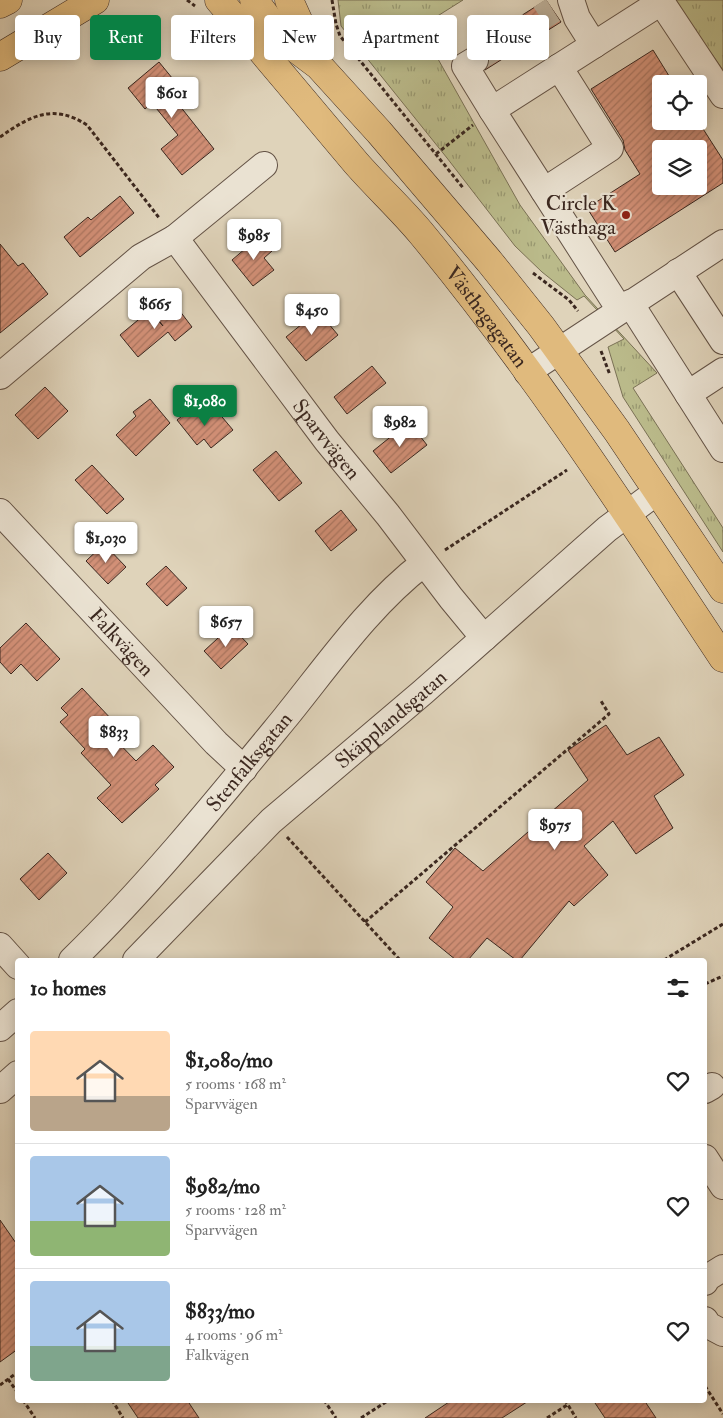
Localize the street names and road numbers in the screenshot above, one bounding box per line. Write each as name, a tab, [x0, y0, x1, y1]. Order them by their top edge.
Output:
street label: Västhagagatan	[439, 260, 534, 373]
street label: Sparvvägen	[287, 393, 367, 485]
street label: Falkvägen	[83, 602, 160, 682]
street label: Skäpplandsgatan	[329, 664, 453, 774]
street label: Stenfalksgatan	[200, 706, 298, 817]

